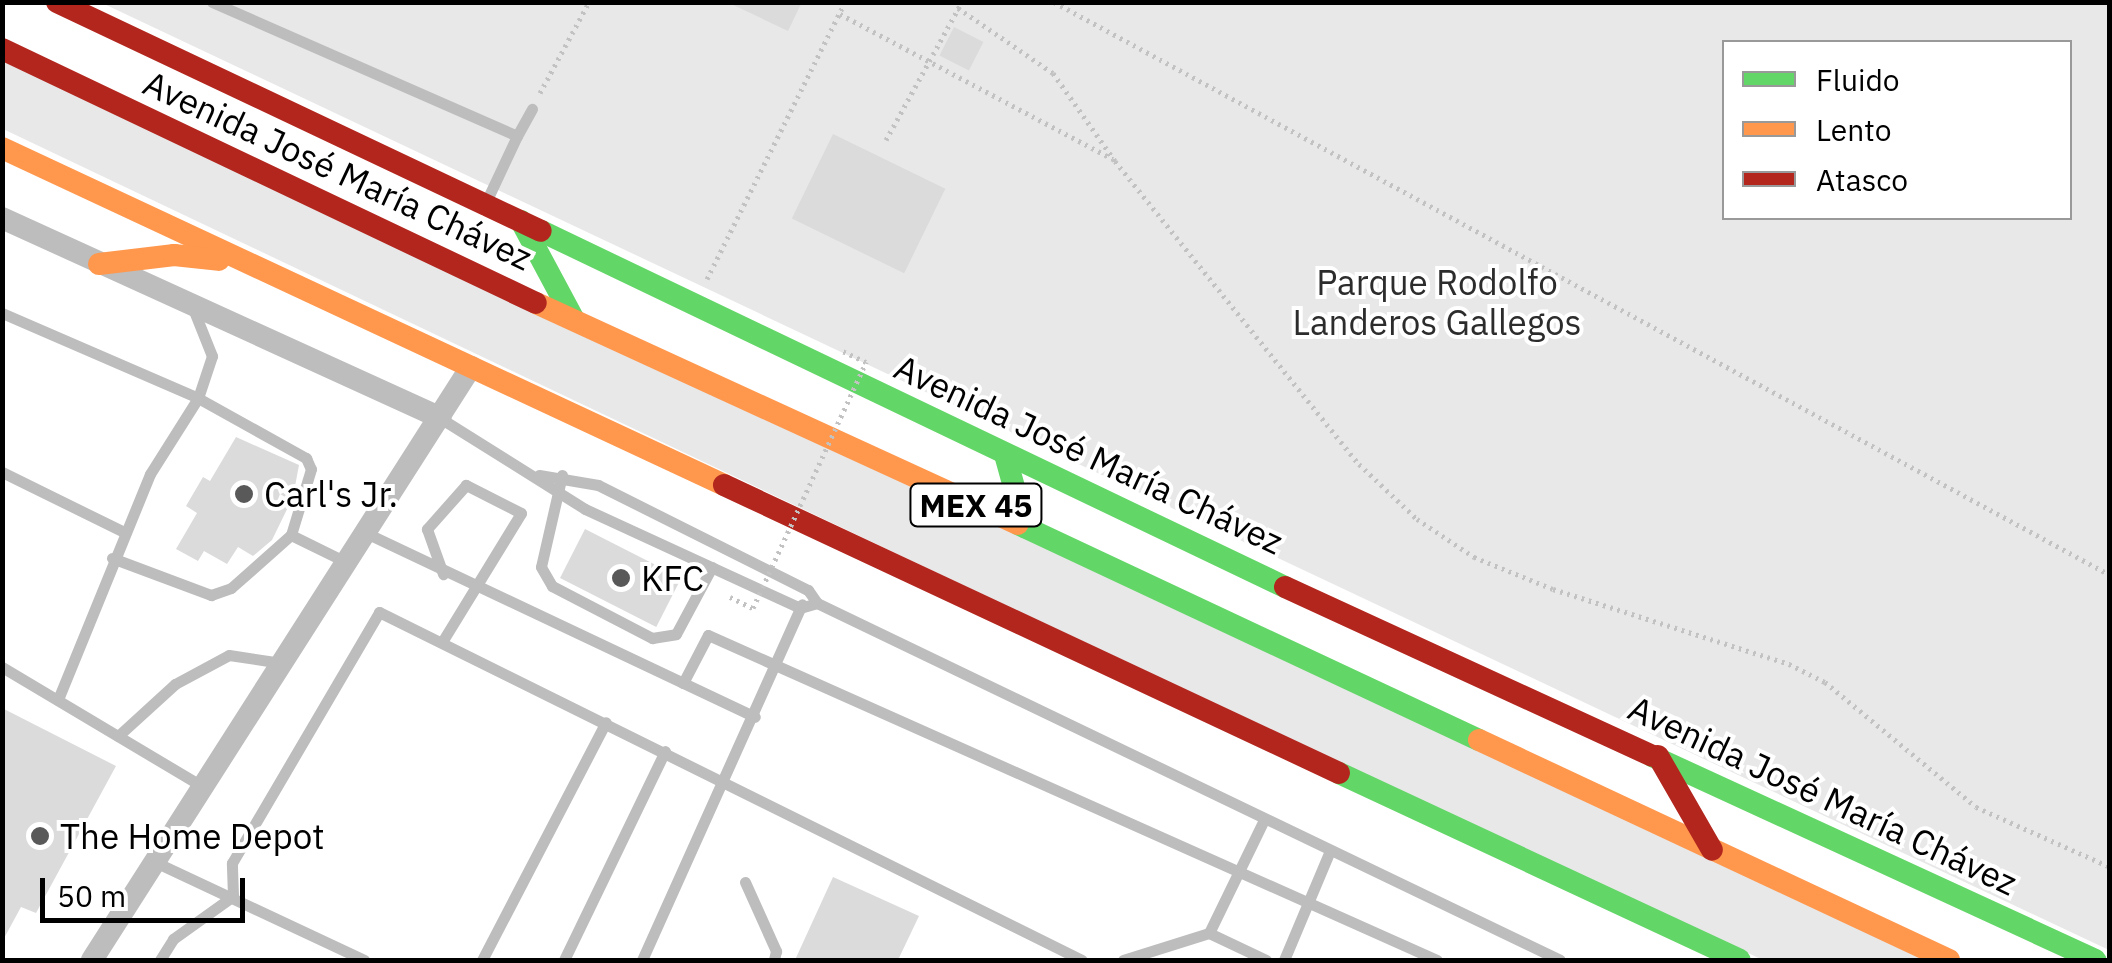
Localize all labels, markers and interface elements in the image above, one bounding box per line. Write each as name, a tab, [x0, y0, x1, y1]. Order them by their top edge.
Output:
legend	[1722, 40, 2072, 220]
text: Fluido	[1816, 60, 1900, 99]
street label: Avenida José María Chávez	[137, 61, 539, 279]
text: Lento	[1816, 110, 1891, 149]
text: Atasco	[1816, 160, 1908, 199]
park label: Parque Rodolfo Landeros Gallegos	[1292, 261, 1582, 343]
street label: Avenida José María Chávez	[888, 345, 1290, 563]
place label: Carl's Jr.	[264, 473, 398, 515]
road number: MEX 45	[908, 478, 1044, 532]
marker: Carl's Jr.	[233, 483, 255, 505]
place label: KFC	[641, 557, 704, 599]
marker: KFC	[610, 567, 632, 589]
street label: Avenida José María Chávez	[1622, 686, 2024, 904]
place label: The Home Depot	[60, 815, 325, 857]
marker: The Home Depot	[29, 825, 51, 847]
scale bar	[45, 858, 250, 920]
text: 50 m	[57, 876, 126, 915]

